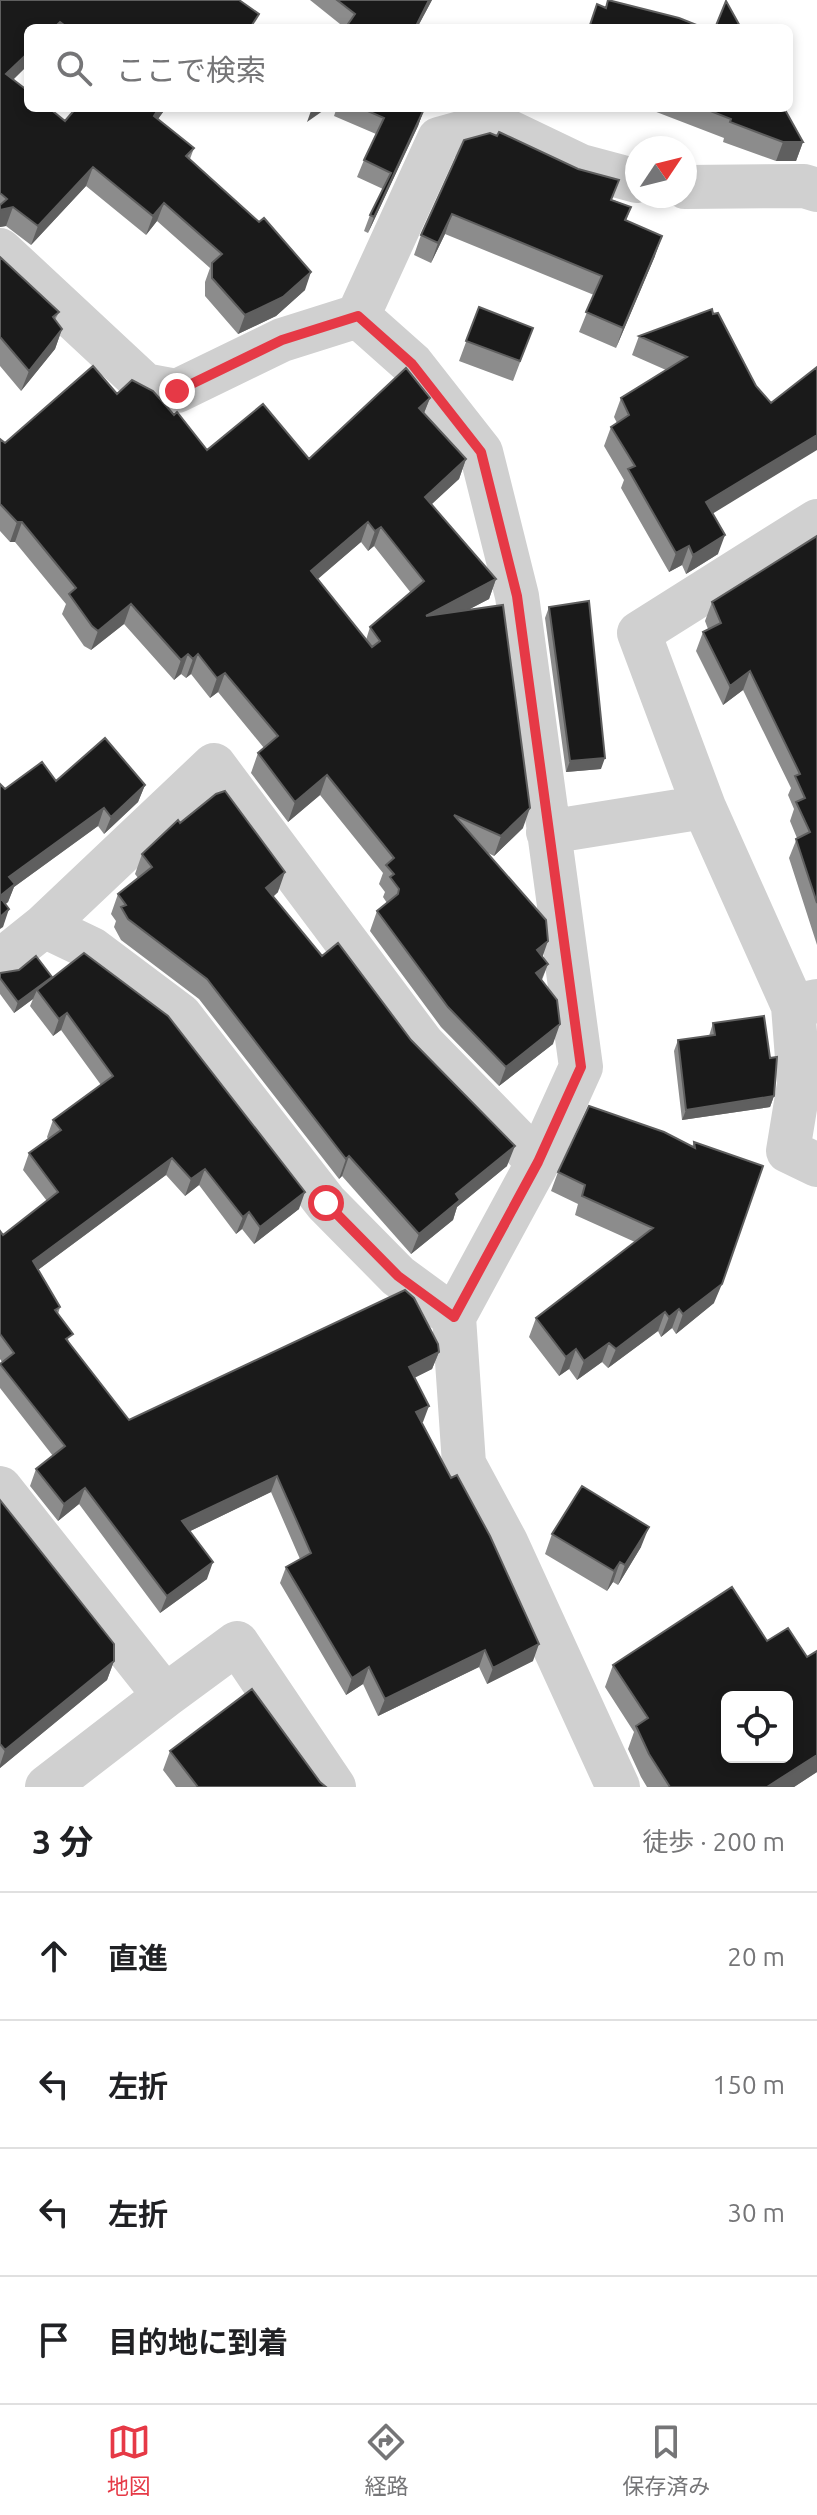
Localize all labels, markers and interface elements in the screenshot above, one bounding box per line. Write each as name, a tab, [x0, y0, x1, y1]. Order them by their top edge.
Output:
search box	[24, 24, 793, 112]
icon: search	[52, 46, 96, 90]
text: ここで検索	[116, 53, 266, 87]
north arrow	[625, 136, 697, 208]
route end	[159, 373, 195, 409]
route start	[308, 1185, 344, 1221]
map controls	[721, 1691, 793, 1763]
button: locate	[721, 1691, 793, 1763]
text: 3 分	[32, 1822, 93, 1860]
text: 徒歩 · 200 m	[642, 1827, 785, 1856]
icon: ahead	[32, 1934, 76, 1978]
text: 直進	[108, 1941, 168, 1975]
text: 20 m	[727, 1942, 785, 1971]
icon: left	[32, 2062, 76, 2106]
text: 左折	[108, 2069, 168, 2103]
text: 150 m	[713, 2070, 785, 2099]
icon: left	[32, 2190, 76, 2234]
text: 左折	[108, 2197, 168, 2231]
text: 30 m	[727, 2198, 785, 2227]
icon: arrive	[32, 2318, 76, 2362]
text: 目的地に到着	[108, 2325, 288, 2359]
tab: 地図	[107, 2420, 151, 2500]
tab: 経路	[364, 2420, 408, 2500]
tab: 保存済み	[622, 2420, 710, 2500]

